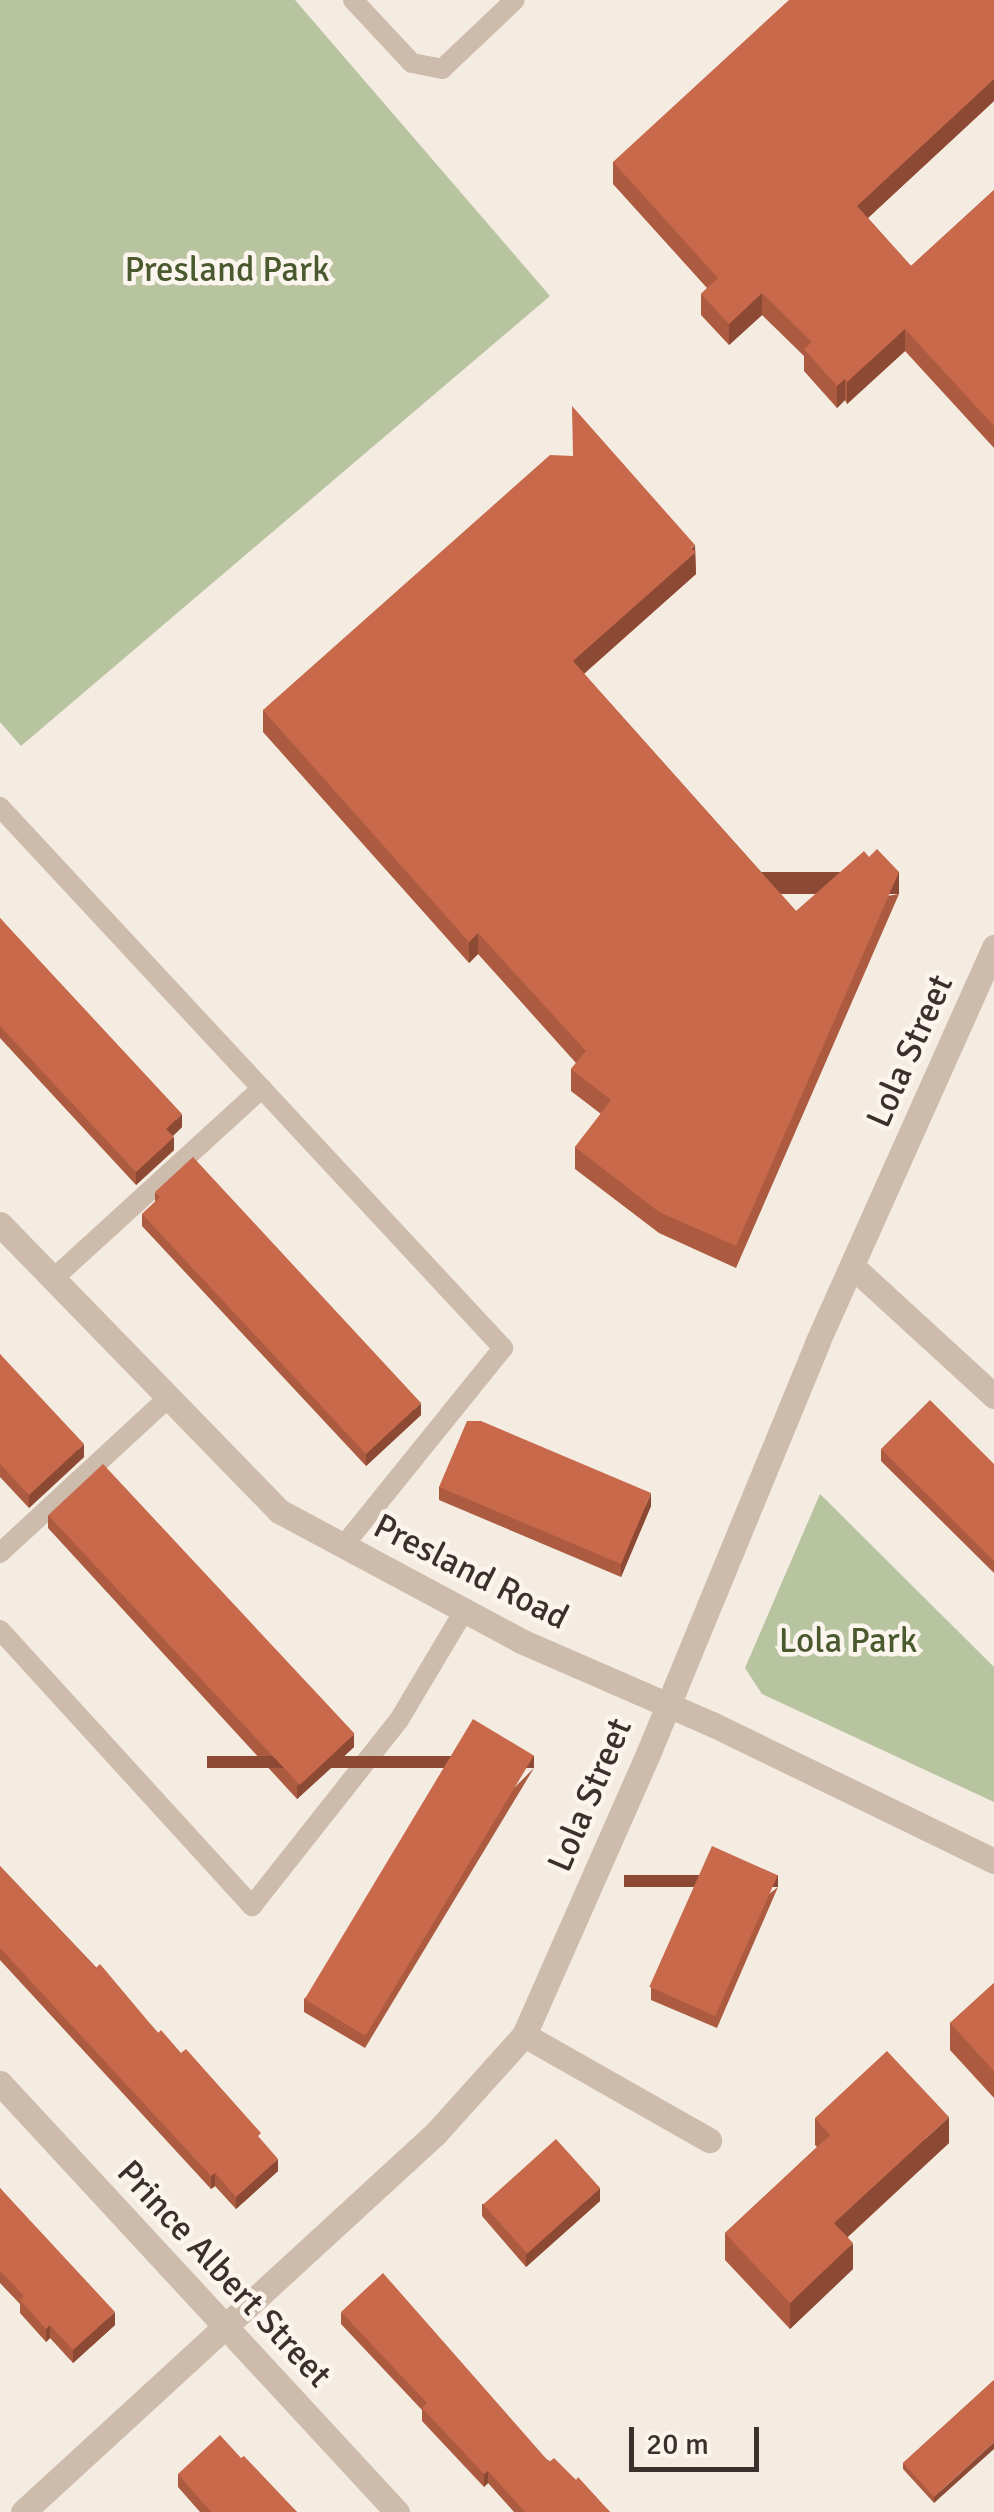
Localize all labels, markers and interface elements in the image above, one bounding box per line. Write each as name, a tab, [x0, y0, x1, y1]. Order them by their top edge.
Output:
park label: Presland Park	[124, 249, 330, 291]
street label: Lola Street	[858, 968, 962, 1134]
street label: Presland Road	[367, 1505, 575, 1639]
park label: Lola Park	[779, 1620, 917, 1662]
street label: Lola Street	[539, 1712, 641, 1878]
street label: Prince Albert Street	[108, 2152, 340, 2396]
scale bar	[634, 2407, 764, 2469]
text: 20 m	[646, 2426, 709, 2463]

